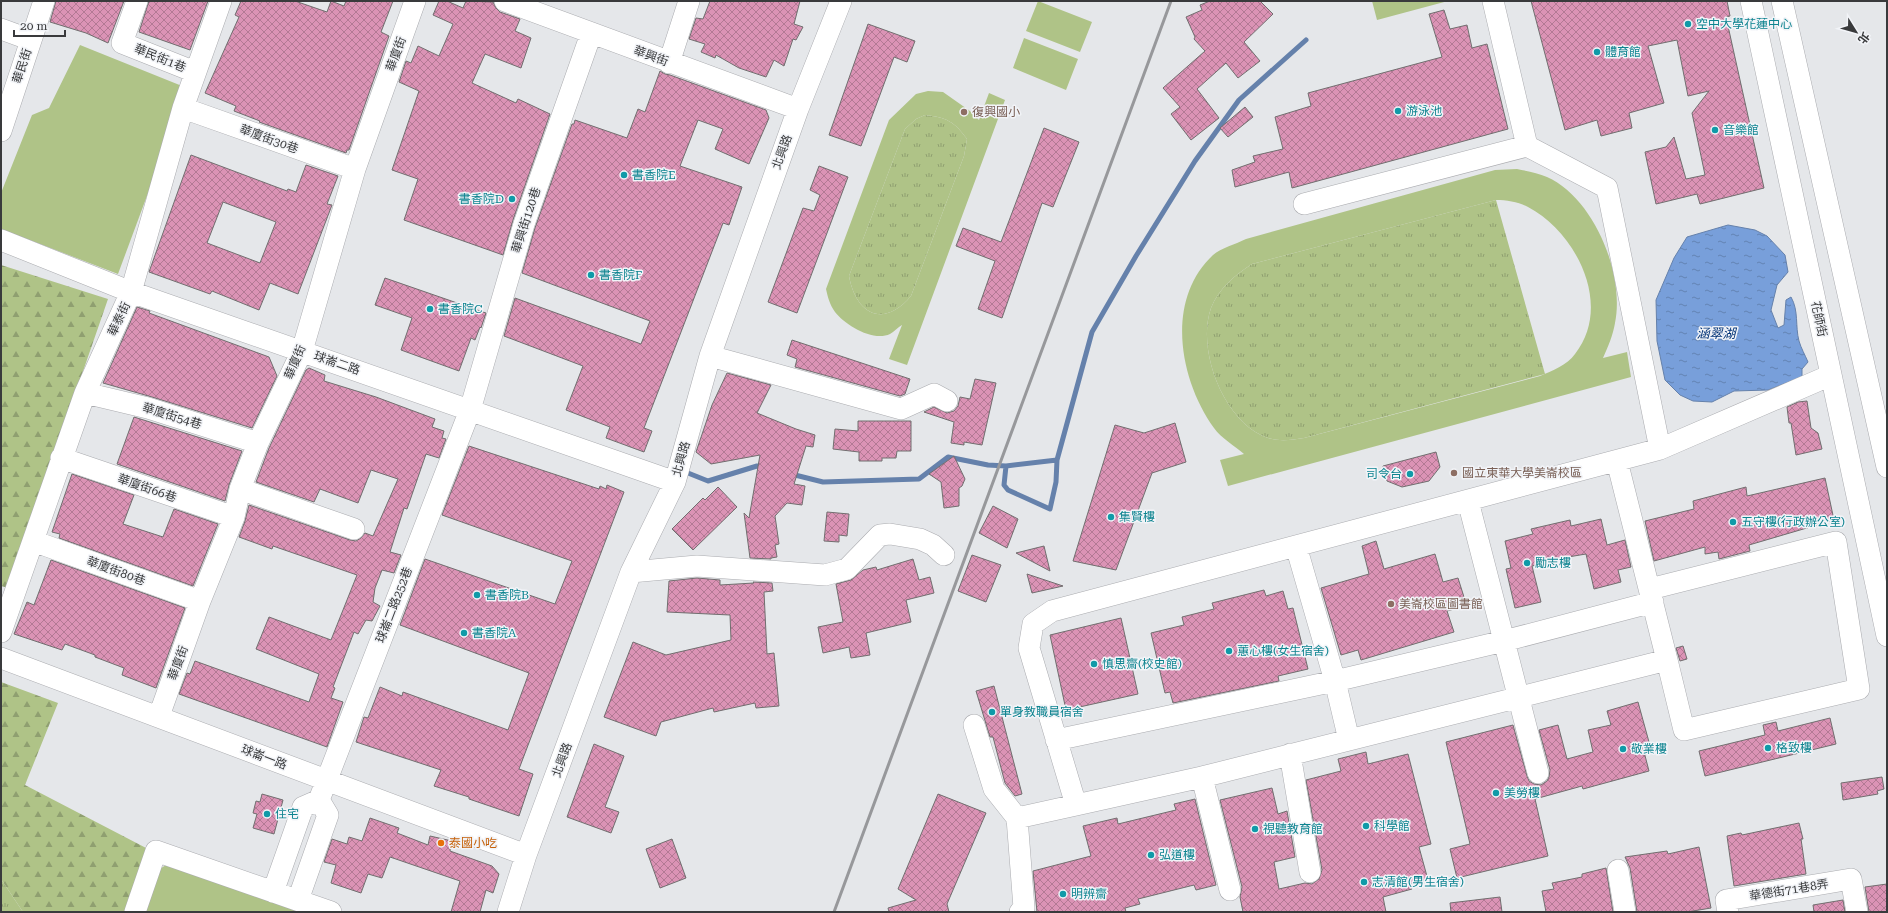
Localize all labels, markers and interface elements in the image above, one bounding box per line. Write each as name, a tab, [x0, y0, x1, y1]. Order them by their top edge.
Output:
scale bar	[14, 12, 65, 38]
north arrow	[1836, 12, 1876, 52]
place label: 空中大學花蓮中心	[1696, 17, 1792, 31]
text: 20 m	[20, 19, 47, 33]
marker: 空中大學花蓮中心	[1683, 19, 1693, 29]
text: 北	[1855, 29, 1872, 46]
street label: 華廈街	[383, 35, 409, 73]
street label: 華民街1巷	[132, 41, 188, 75]
street label: 華興街	[632, 43, 670, 69]
place label: 體育館	[1605, 45, 1641, 59]
street label: 華民街	[10, 47, 34, 85]
marker: 體育館	[1592, 47, 1602, 57]
place label: 游泳池	[1406, 104, 1442, 118]
place label: 復興國小	[972, 105, 1020, 119]
marker: 游泳池	[1393, 106, 1403, 116]
marker: 復興國小	[959, 107, 969, 117]
street label: 華廈街30巷	[238, 122, 300, 156]
place label: 音樂館	[1723, 123, 1759, 137]
marker: 音樂館	[1710, 125, 1720, 135]
street label: 北興路	[769, 133, 795, 171]
place label: 書香院E	[632, 168, 676, 182]
marker: 書香院E	[619, 170, 629, 180]
street label: 華興街120巷	[509, 185, 543, 255]
place label: 書香院D	[459, 192, 504, 206]
marker: 書香院D	[507, 194, 517, 204]
place label: 書香院F	[599, 268, 642, 282]
marker: 書香院F	[586, 270, 596, 280]
street label: 華泰街	[105, 300, 133, 338]
street label: 花師街	[1808, 300, 1830, 338]
place label: 書香院C	[438, 302, 483, 316]
marker: 書香院C	[425, 304, 435, 314]
water label: 涵翠湖	[1696, 326, 1737, 341]
street label: 華廈街	[282, 343, 308, 381]
street label: 球崙二路	[312, 349, 362, 377]
street label: 華廈街54巷	[141, 400, 203, 432]
street label: 北興路	[669, 440, 693, 478]
place label: 國立東華大學美崙校區	[1462, 466, 1582, 480]
place label: 司令台	[1366, 467, 1402, 481]
marker: 國立東華大學美崙校區	[1449, 468, 1459, 478]
marker: 司令台	[1405, 469, 1415, 479]
street label: 華廈街66巷	[116, 471, 178, 505]
place label: 集賢樓	[1119, 510, 1155, 524]
marker: 集賢樓	[1106, 512, 1116, 522]
place label: 五守樓(行政辦公室)	[1741, 515, 1845, 529]
marker: 五守樓(行政辦公室)	[1728, 517, 1738, 527]
street label: 華廈街80巷	[85, 554, 147, 588]
place label: 勵志樓	[1535, 556, 1571, 570]
marker: 勵志樓	[1522, 558, 1532, 568]
street label: 球崙二路252巷	[373, 565, 415, 645]
place label: 書香院B	[485, 588, 529, 602]
marker: 書香院B	[472, 590, 482, 600]
place label: 美崙校區圖書館	[1399, 597, 1483, 611]
marker: 美崙校區圖書館	[1386, 599, 1396, 609]
place label: 書香院A	[472, 626, 517, 640]
marker: 書香院A	[459, 628, 469, 638]
street label: 華廈街	[165, 644, 191, 682]
place label: 蕙心樓(女生宿舍)	[1237, 644, 1329, 658]
marker: 蕙心樓(女生宿舍)	[1224, 646, 1234, 656]
place label: 慎思齋(校史館)	[1102, 657, 1182, 671]
marker: 慎思齋(校史館)	[1089, 659, 1099, 669]
place label: 單身教職員宿舍	[1000, 705, 1084, 719]
marker: 單身教職員宿舍	[987, 707, 997, 717]
street label: 北興路	[549, 741, 575, 779]
place label: 格致樓	[1776, 741, 1812, 755]
street label: 球崙一路	[239, 742, 289, 772]
place label: 敬業樓	[1631, 742, 1667, 756]
marker: 格致樓	[1763, 743, 1773, 753]
marker: 敬業樓	[1618, 744, 1628, 754]
place label: 美勞樓	[1504, 786, 1540, 800]
marker: 美勞樓	[1491, 788, 1501, 798]
place label: 住宅	[275, 807, 299, 821]
marker: 住宅	[262, 809, 272, 819]
place label: 科學館	[1374, 819, 1410, 833]
marker: 科學館	[1361, 821, 1371, 831]
place label: 視聽教育館	[1263, 822, 1323, 836]
marker: 視聽教育館	[1250, 824, 1260, 834]
place label: 泰國小吃	[449, 836, 497, 850]
marker: 泰國小吃	[436, 838, 446, 848]
place label: 弘道樓	[1159, 848, 1195, 862]
marker: 弘道樓	[1146, 850, 1156, 860]
place label: 志清館(男生宿舍)	[1372, 875, 1464, 889]
marker: 志清館(男生宿舍)	[1359, 877, 1369, 887]
street label: 華德街71巷8弄	[1748, 877, 1830, 903]
place label: 明辨齋	[1071, 887, 1107, 901]
marker: 明辨齋	[1058, 889, 1068, 899]

